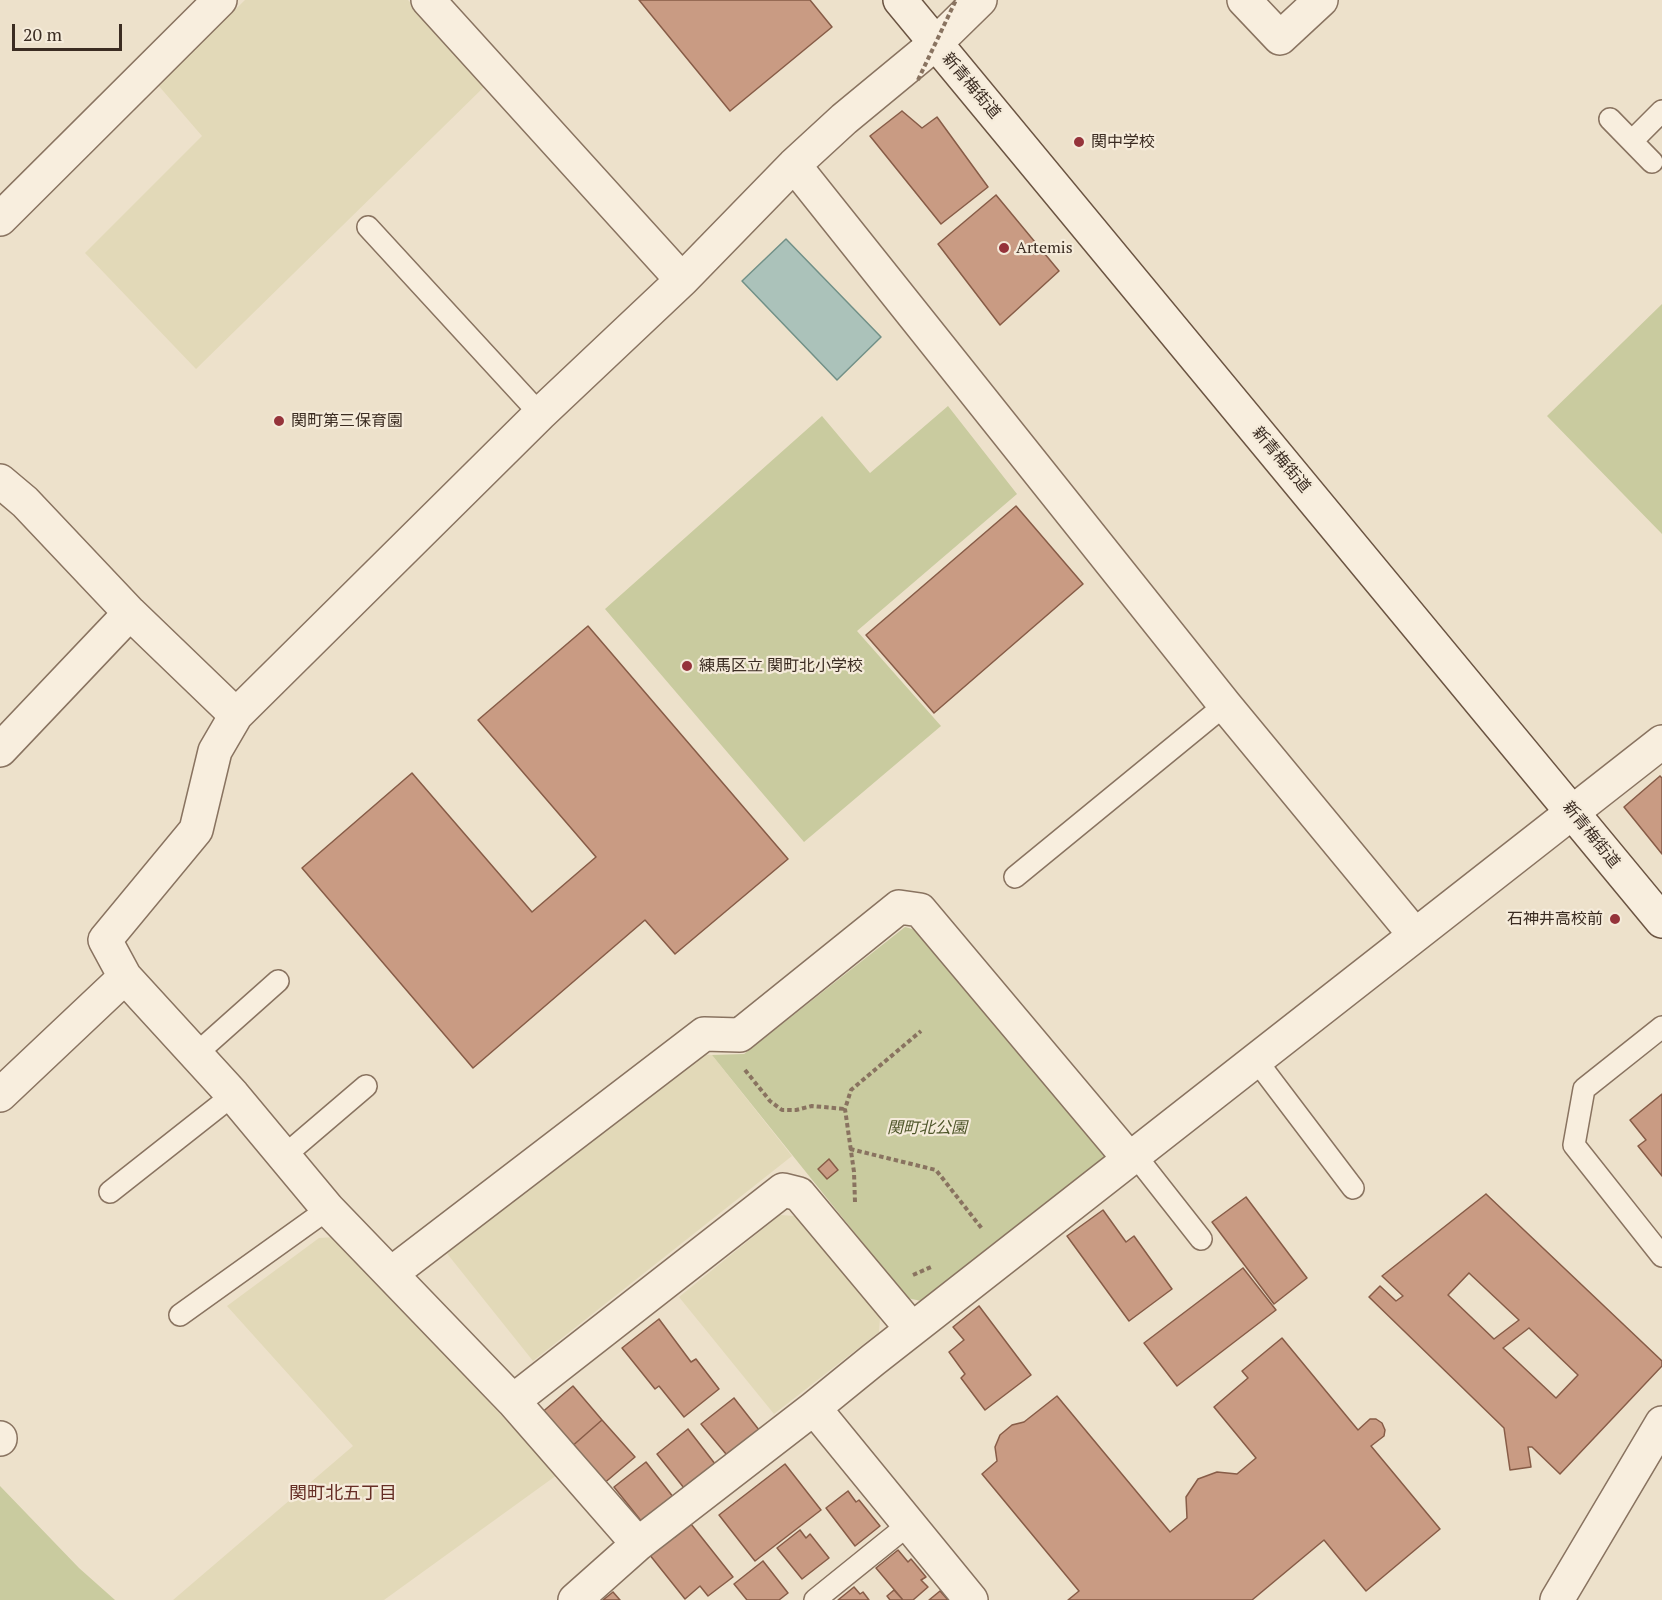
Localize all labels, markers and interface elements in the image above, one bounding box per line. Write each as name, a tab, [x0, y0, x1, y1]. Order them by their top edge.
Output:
scale bar	[15, 12, 124, 50]
text: 20 m	[23, 22, 62, 46]
street label: 新青梅街道	[938, 49, 1004, 123]
place label: 関中学校	[1091, 132, 1155, 152]
marker: 関中学校	[1072, 135, 1086, 149]
place label: Artemis	[1016, 238, 1073, 258]
marker: Artemis	[997, 241, 1011, 255]
place label: 関町第三保育園	[291, 411, 403, 431]
marker: 関町第三保育園	[272, 414, 286, 428]
street label: 新青梅街道	[1248, 423, 1314, 497]
place label: 練馬区立 関町北小学校	[699, 656, 863, 676]
marker: 練馬区立 関町北小学校	[680, 659, 694, 673]
street label: 新青梅街道	[1558, 798, 1624, 872]
place label: 石神井高校前	[1507, 909, 1603, 929]
marker: 石神井高校前	[1608, 912, 1622, 926]
park label: 関町北公園	[887, 1118, 967, 1138]
district label: 関町北五丁目	[289, 1483, 397, 1505]

